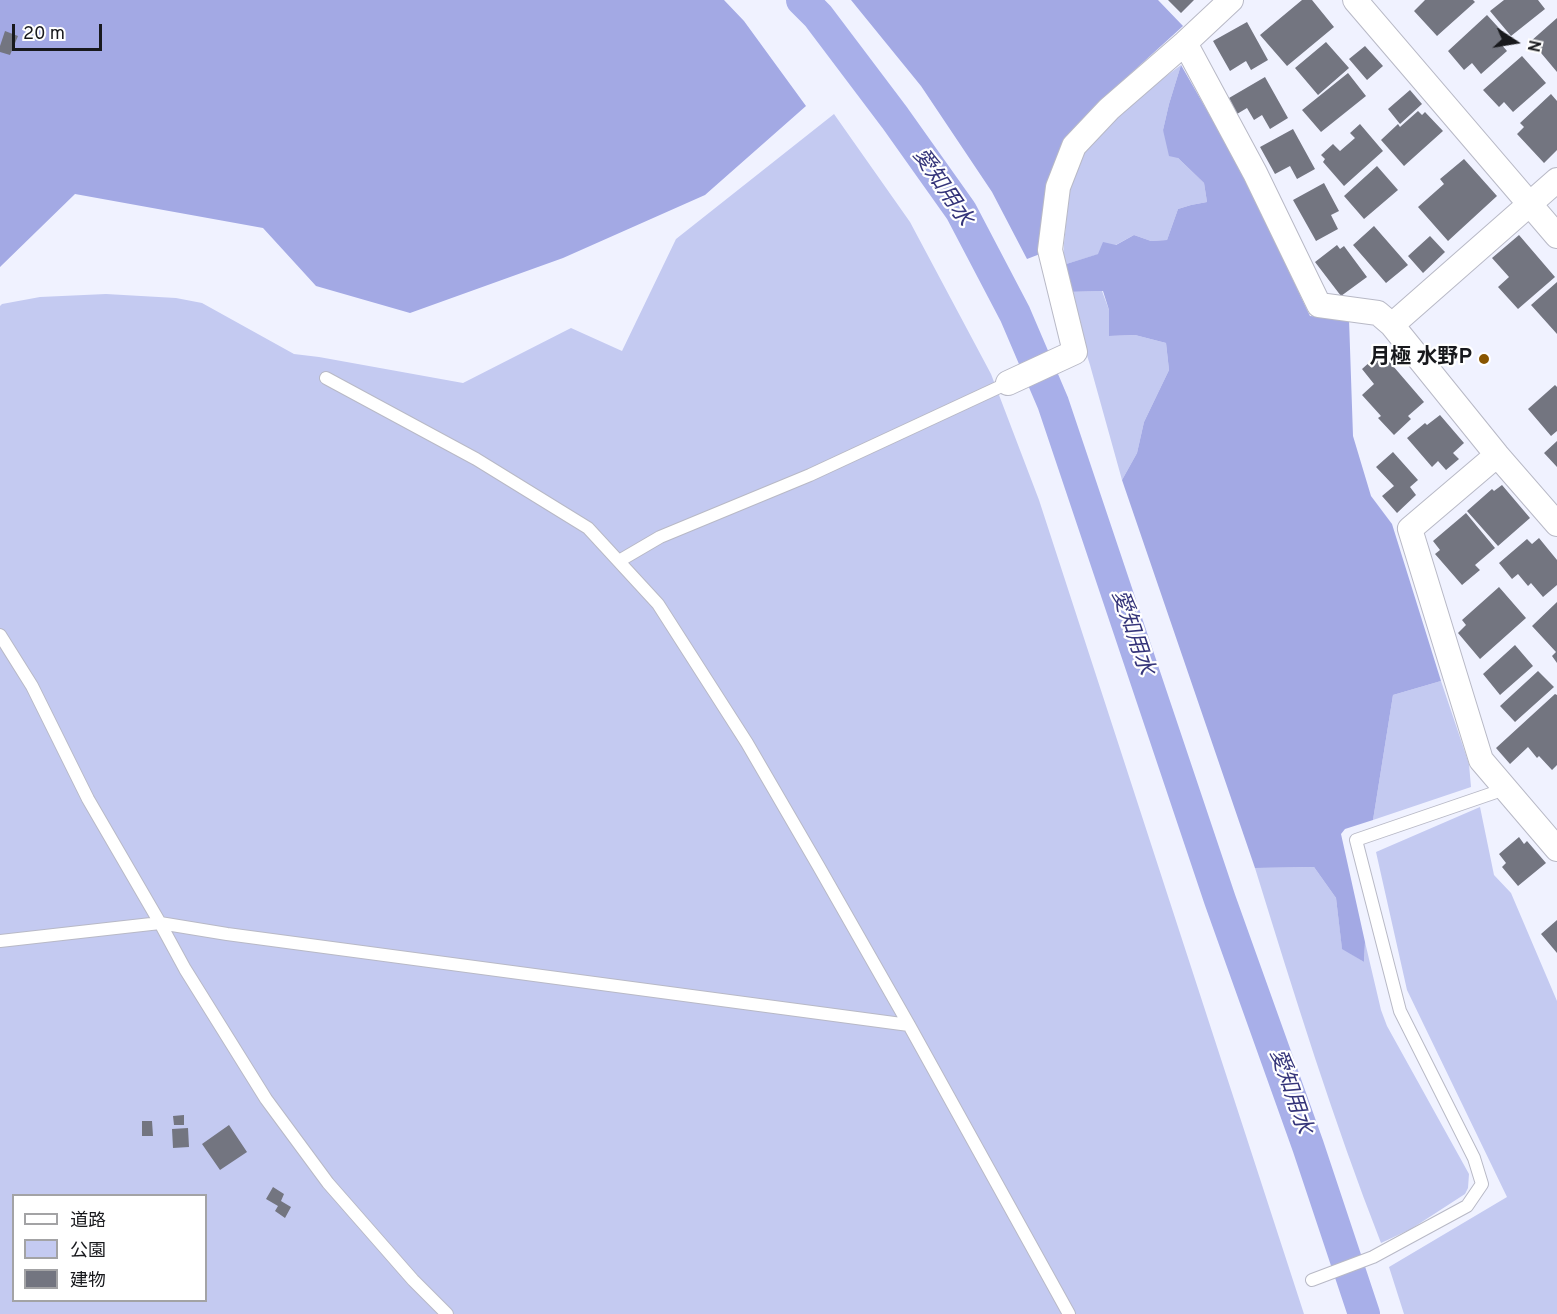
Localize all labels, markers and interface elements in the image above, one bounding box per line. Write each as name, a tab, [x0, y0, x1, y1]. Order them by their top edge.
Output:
scale bar	[15, 12, 105, 50]
north arrow	[1485, 12, 1545, 72]
text: 20 m	[23, 23, 65, 46]
text: N	[1522, 38, 1544, 53]
water label: 愛知用水	[905, 144, 977, 232]
place label: 月極 水野P	[1369, 346, 1472, 372]
marker: 月極 水野P	[1477, 352, 1491, 366]
water label: 愛知用水	[1104, 587, 1158, 679]
water label: 愛知用水	[1262, 1046, 1316, 1138]
legend	[12, 1194, 207, 1302]
text: 道路	[70, 1210, 106, 1233]
text: 公園	[70, 1240, 106, 1263]
text: 建物	[70, 1270, 106, 1293]

